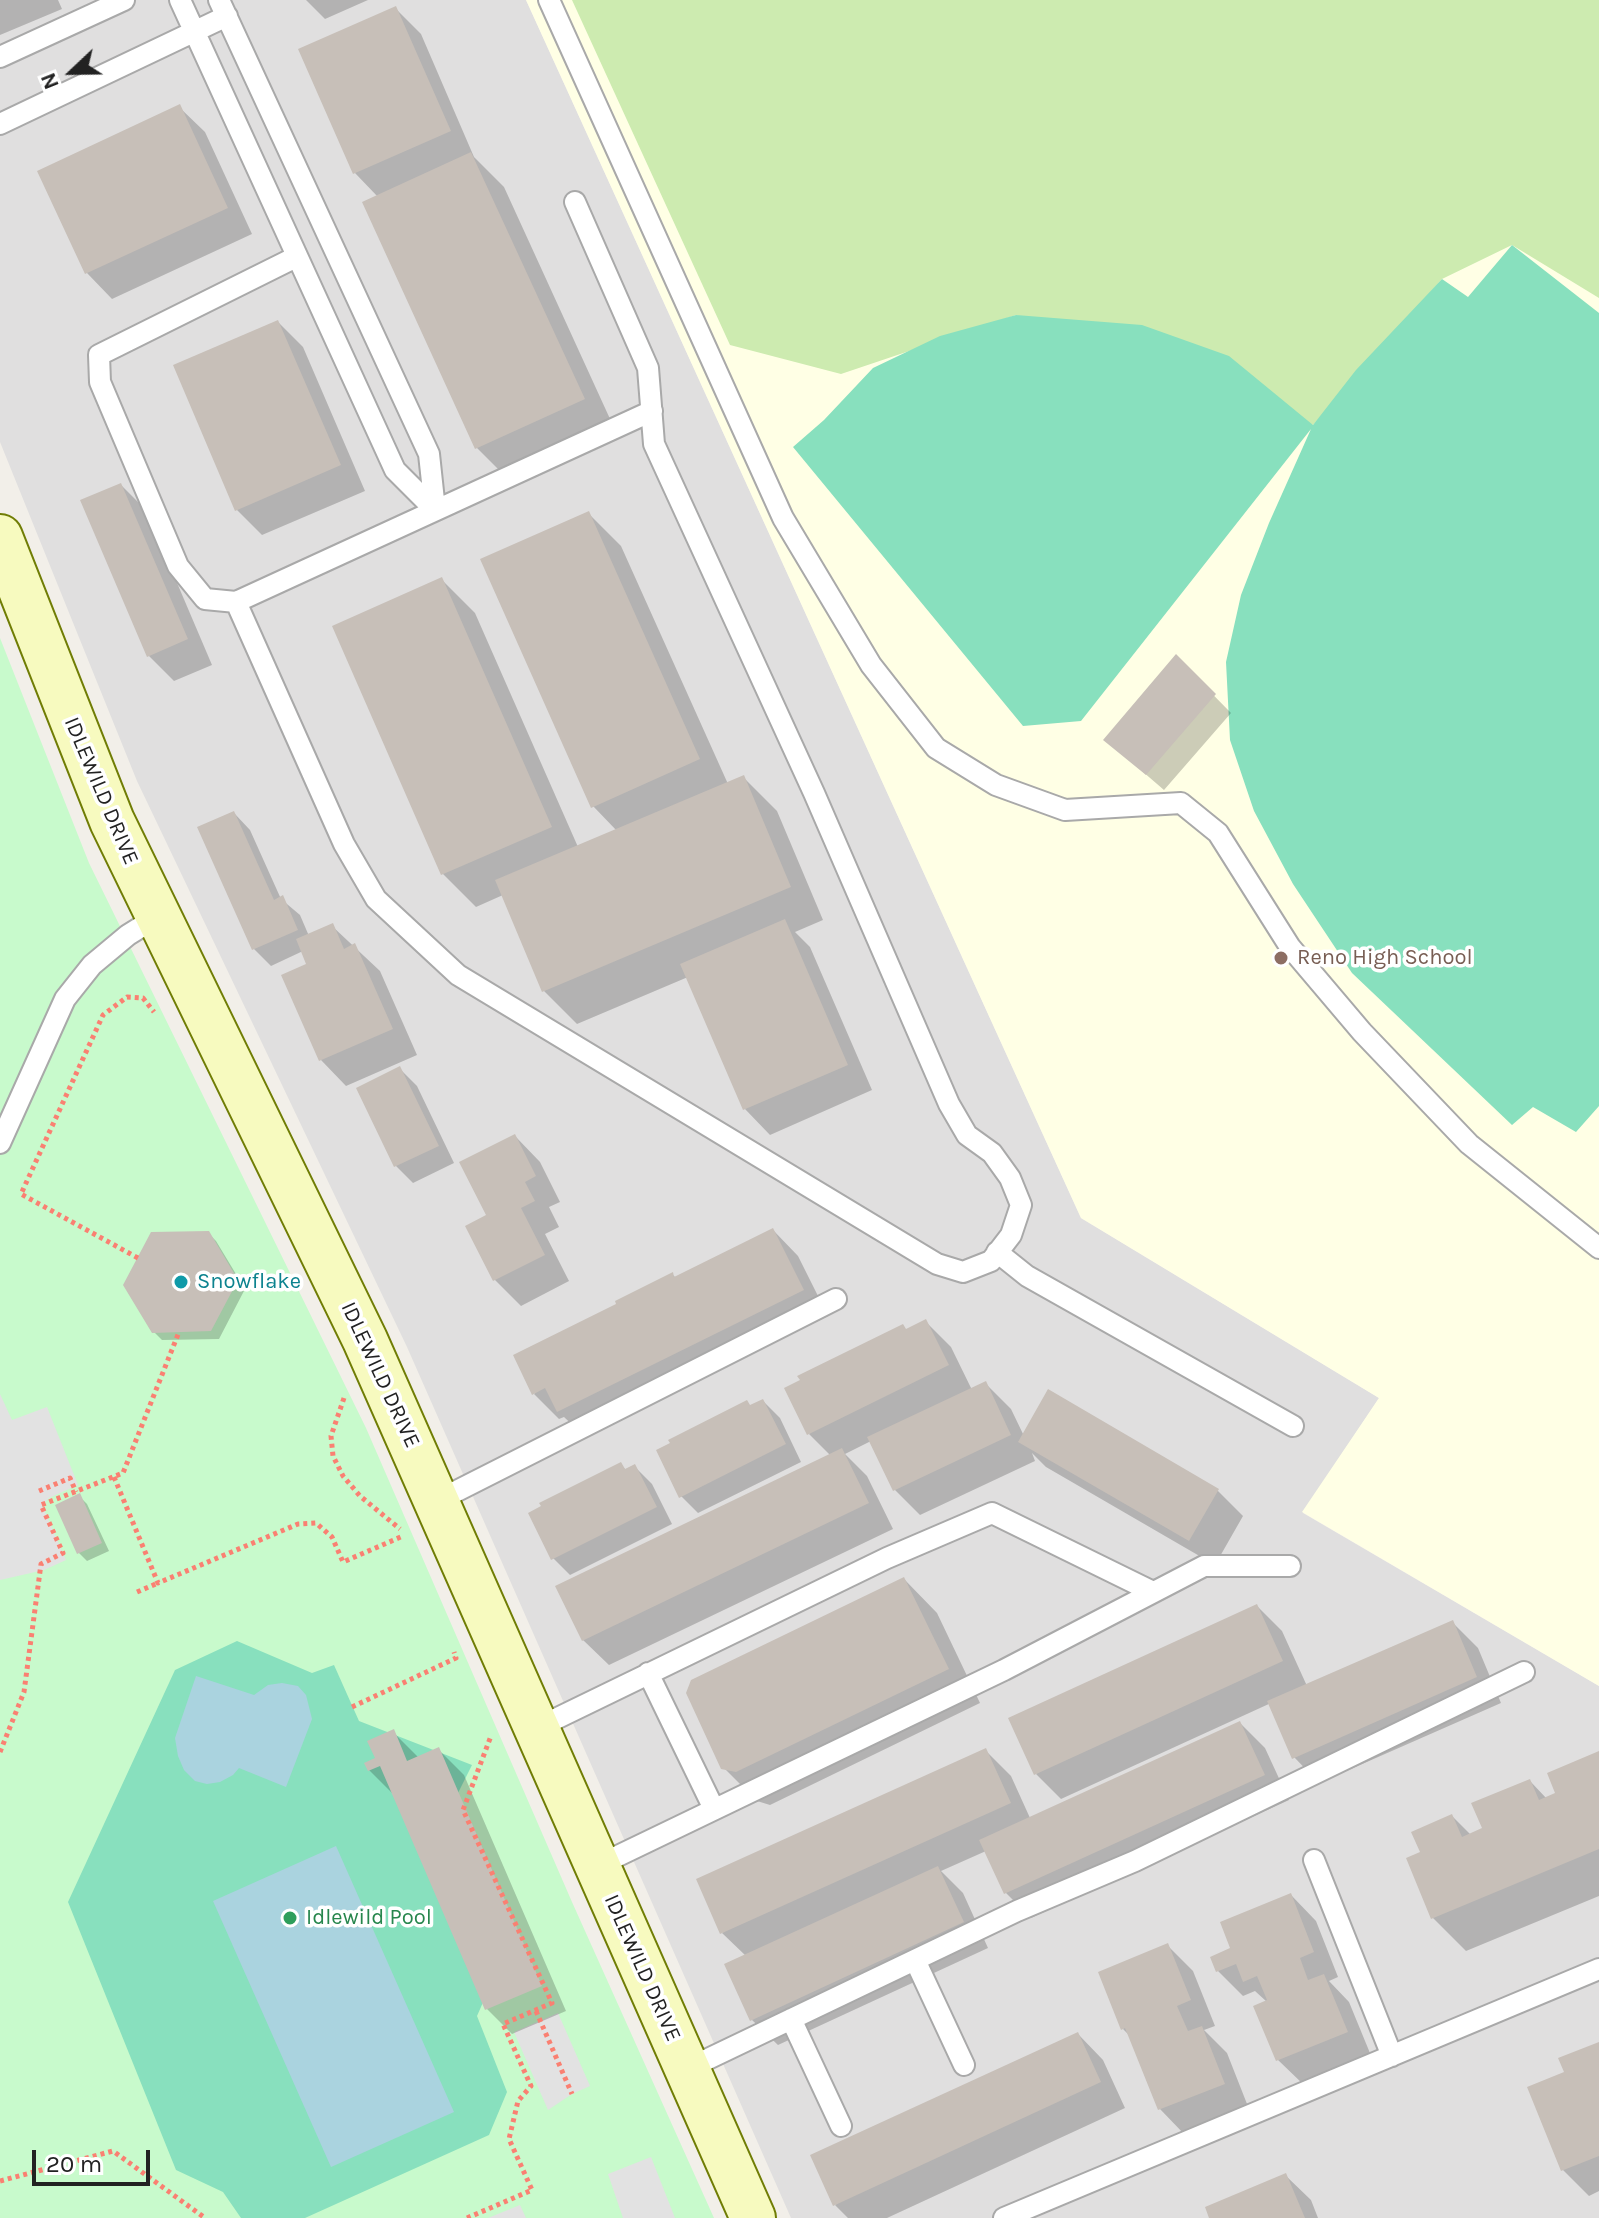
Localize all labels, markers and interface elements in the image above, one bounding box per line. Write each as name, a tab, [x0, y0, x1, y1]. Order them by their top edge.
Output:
north arrow	[32, 32, 112, 112]
text: N	[35, 69, 65, 93]
street label: IDLEWILD DRIVE	[58, 713, 144, 869]
place label: Reno High School	[1297, 945, 1473, 971]
marker: Reno High School	[1272, 949, 1290, 967]
place label: Snowflake	[197, 1269, 301, 1295]
marker: Snowflake	[172, 1273, 190, 1291]
street label: IDLEWILD DRIVE	[335, 1298, 425, 1452]
street label: IDLEWILD DRIVE	[598, 1890, 686, 2046]
place label: Idlewild Pool	[306, 1905, 432, 1931]
marker: Idlewild Pool	[281, 1909, 299, 1927]
scale bar	[36, 2134, 154, 2184]
text: 20 m	[46, 2150, 102, 2178]

